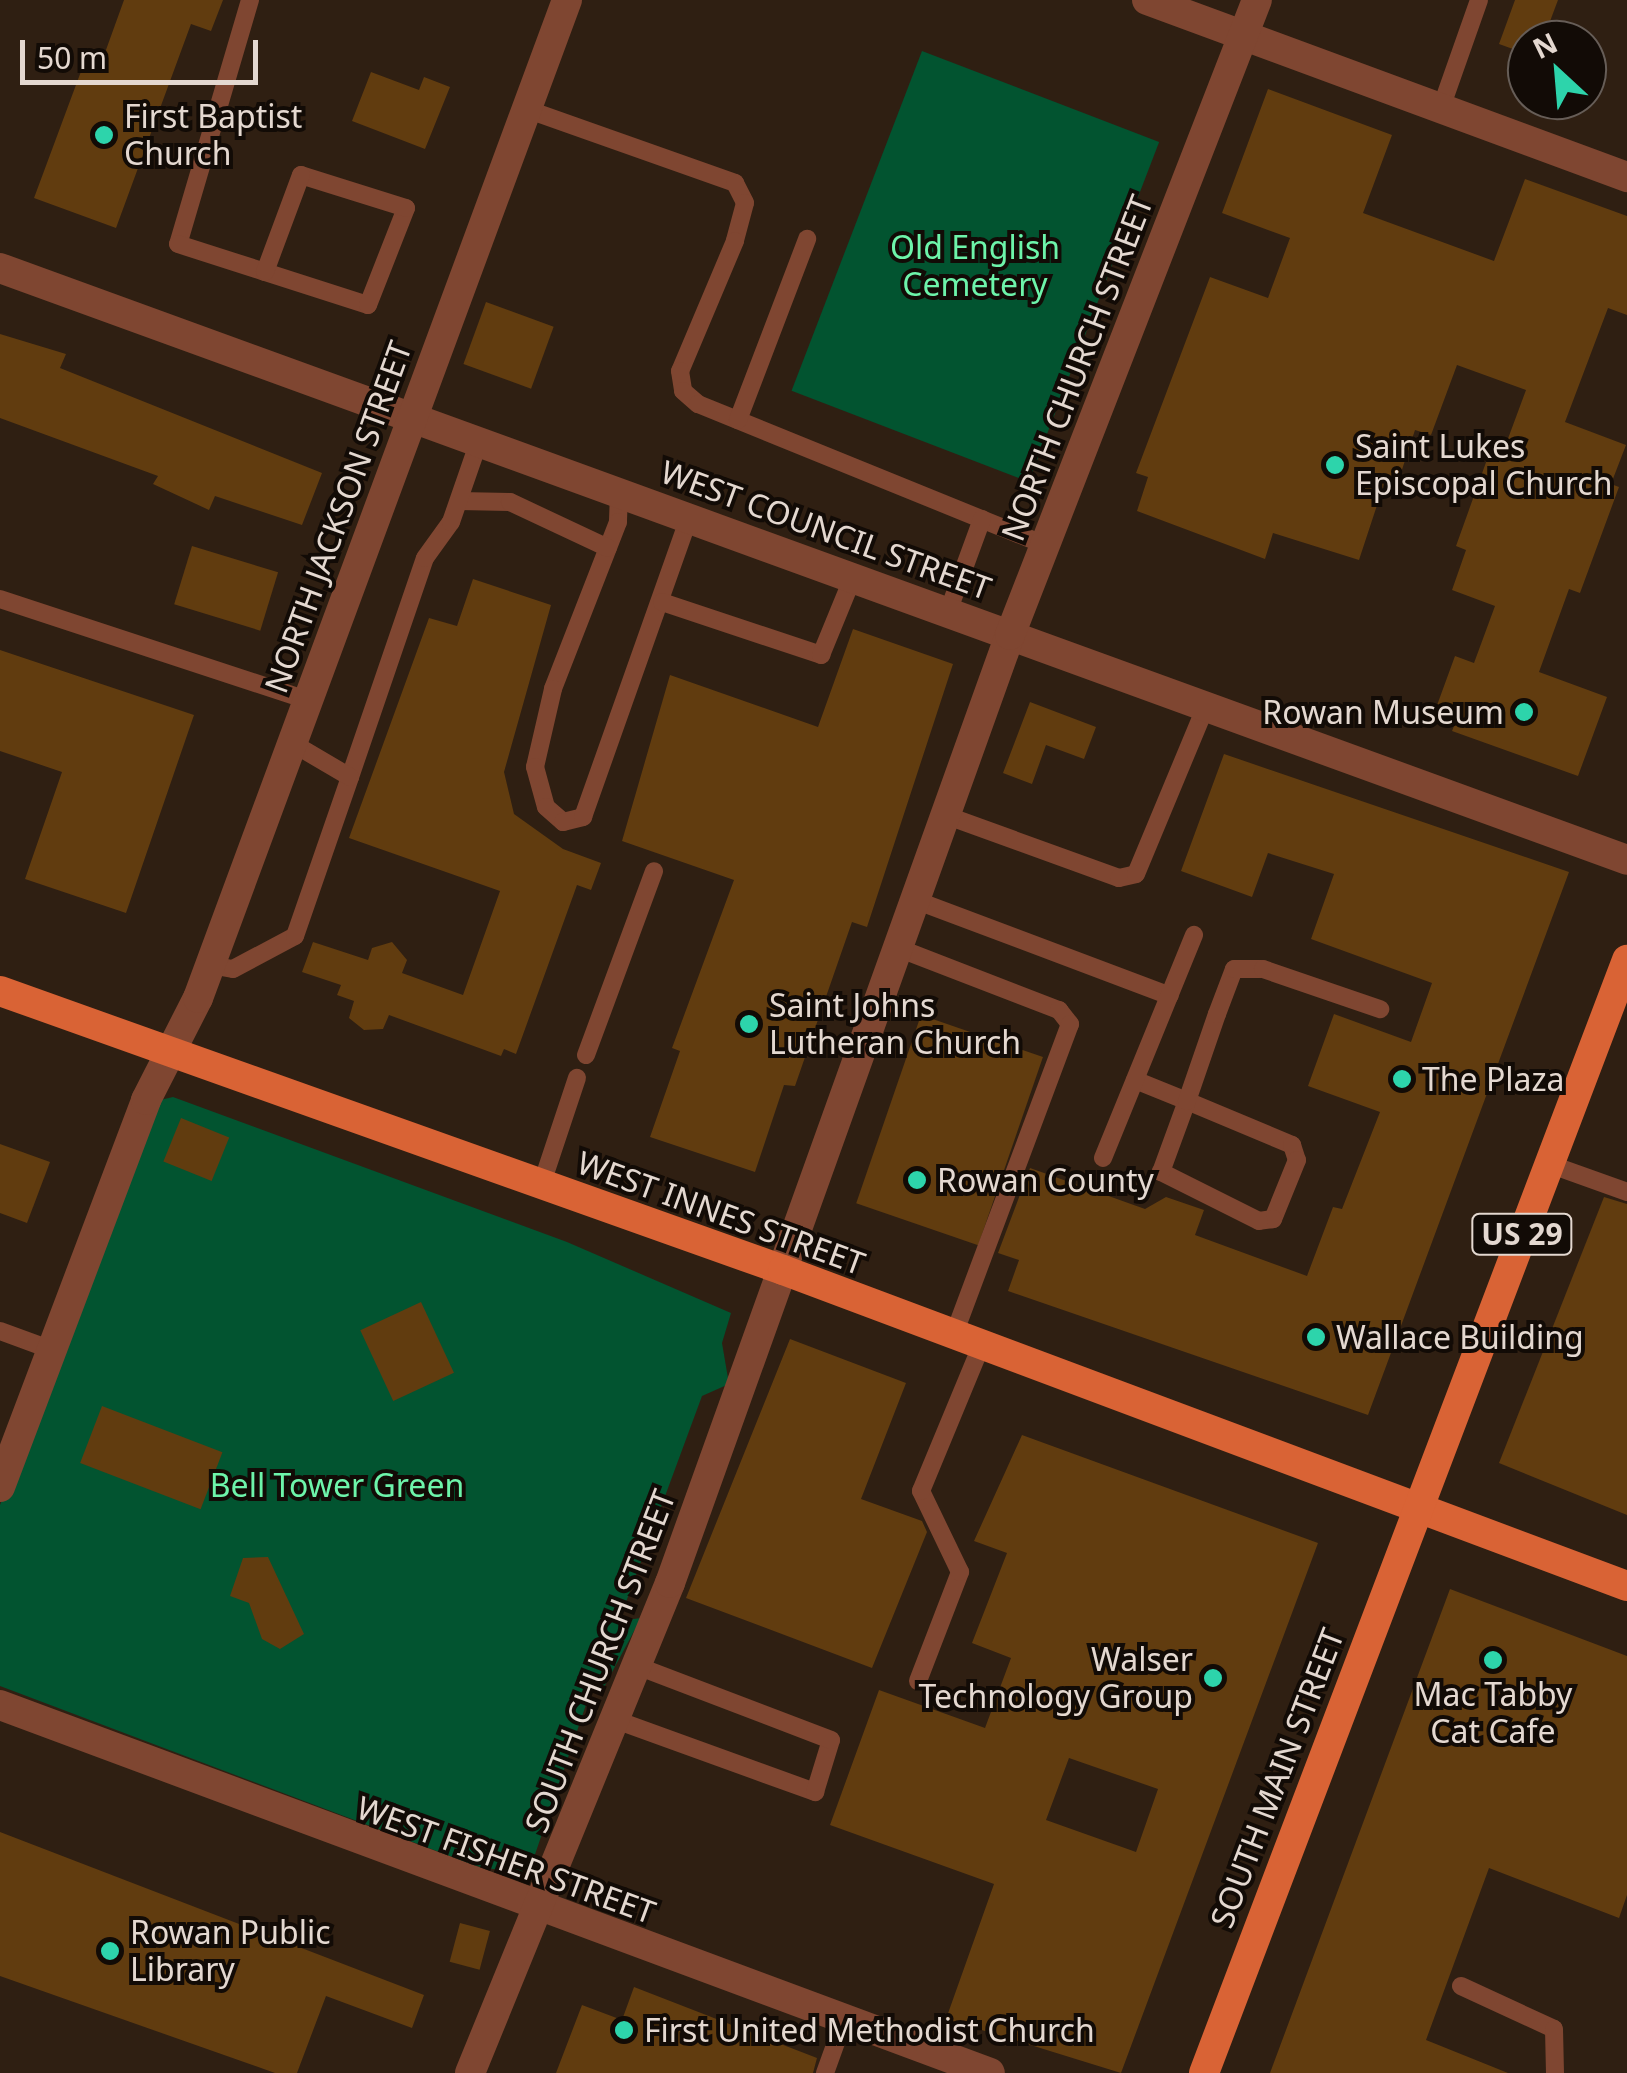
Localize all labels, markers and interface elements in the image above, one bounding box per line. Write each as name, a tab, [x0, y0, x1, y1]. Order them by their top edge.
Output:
scale bar	[25, 20, 262, 82]
north arrow	[1507, 20, 1607, 120]
text: N	[1526, 23, 1563, 67]
text: 50 m	[37, 37, 107, 78]
place label: First Baptist Church	[124, 98, 302, 173]
marker: First Baptist Church	[93, 124, 115, 146]
street label: NORTH CHURCH STREET	[993, 190, 1161, 546]
park label: Old English Cemetery	[890, 229, 1060, 304]
street label: NORTH JACKSON STREET	[256, 336, 420, 698]
place label: Saint Lukes Episcopal Church	[1355, 428, 1612, 503]
street label: WEST COUNCIL STREET	[656, 452, 996, 608]
marker: Saint Lukes Episcopal Church	[1324, 454, 1346, 476]
place label: Rowan Museum	[1262, 693, 1504, 731]
marker: Rowan Museum	[1513, 701, 1535, 723]
place label: Saint Johns Lutheran Church	[769, 987, 1021, 1062]
marker: Saint Johns Lutheran Church	[738, 1013, 760, 1035]
place label: The Plaza	[1422, 1060, 1564, 1098]
marker: The Plaza	[1391, 1068, 1413, 1090]
street label: WEST INNES STREET	[572, 1143, 870, 1283]
place label: Rowan County	[937, 1161, 1154, 1199]
marker: Rowan County	[906, 1169, 928, 1191]
road number: US 29	[1470, 1209, 1574, 1259]
place label: Wallace Building	[1336, 1318, 1584, 1356]
marker: Wallace Building	[1305, 1326, 1327, 1348]
park label: Bell Tower Green	[210, 1466, 464, 1504]
street label: SOUTH CHURCH STREET	[517, 1484, 683, 1838]
street label: SOUTH MAIN STREET	[1202, 1623, 1352, 1933]
place label: Walser Technology Group	[919, 1641, 1193, 1716]
marker: Mac Tabby Cat Cafe	[1482, 1649, 1504, 1671]
marker: Walser Technology Group	[1202, 1667, 1224, 1689]
place label: Mac Tabby Cat Cafe	[1414, 1676, 1572, 1751]
street label: WEST FISHER STREET	[352, 1788, 660, 1932]
place label: Rowan Public Library	[130, 1914, 331, 1989]
marker: Rowan Public Library	[99, 1940, 121, 1962]
place label: First United Methodist Church	[644, 2011, 1095, 2049]
marker: First United Methodist Church	[613, 2019, 635, 2041]

